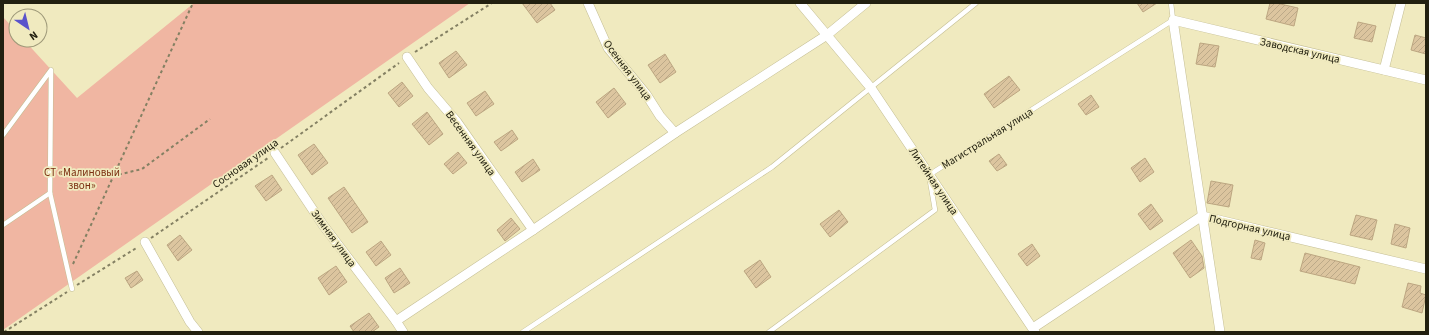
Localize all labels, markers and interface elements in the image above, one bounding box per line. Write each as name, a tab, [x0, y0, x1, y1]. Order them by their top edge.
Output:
north arrow	[8, 8, 48, 48]
text: N	[26, 28, 41, 44]
street label: Заводская улица	[1258, 34, 1341, 67]
street label: Осенняя улица	[600, 37, 655, 104]
street label: Магистральная улица	[939, 104, 1036, 173]
street label: Весенняя улица	[442, 108, 499, 179]
street label: Сосновая улица	[209, 135, 281, 192]
street label: Литейная улица	[906, 145, 962, 218]
park label: СТ «Малиновый звон»	[44, 165, 120, 193]
street label: Зимняя улица	[308, 206, 360, 270]
street label: Подгорная улица	[1208, 211, 1292, 244]

